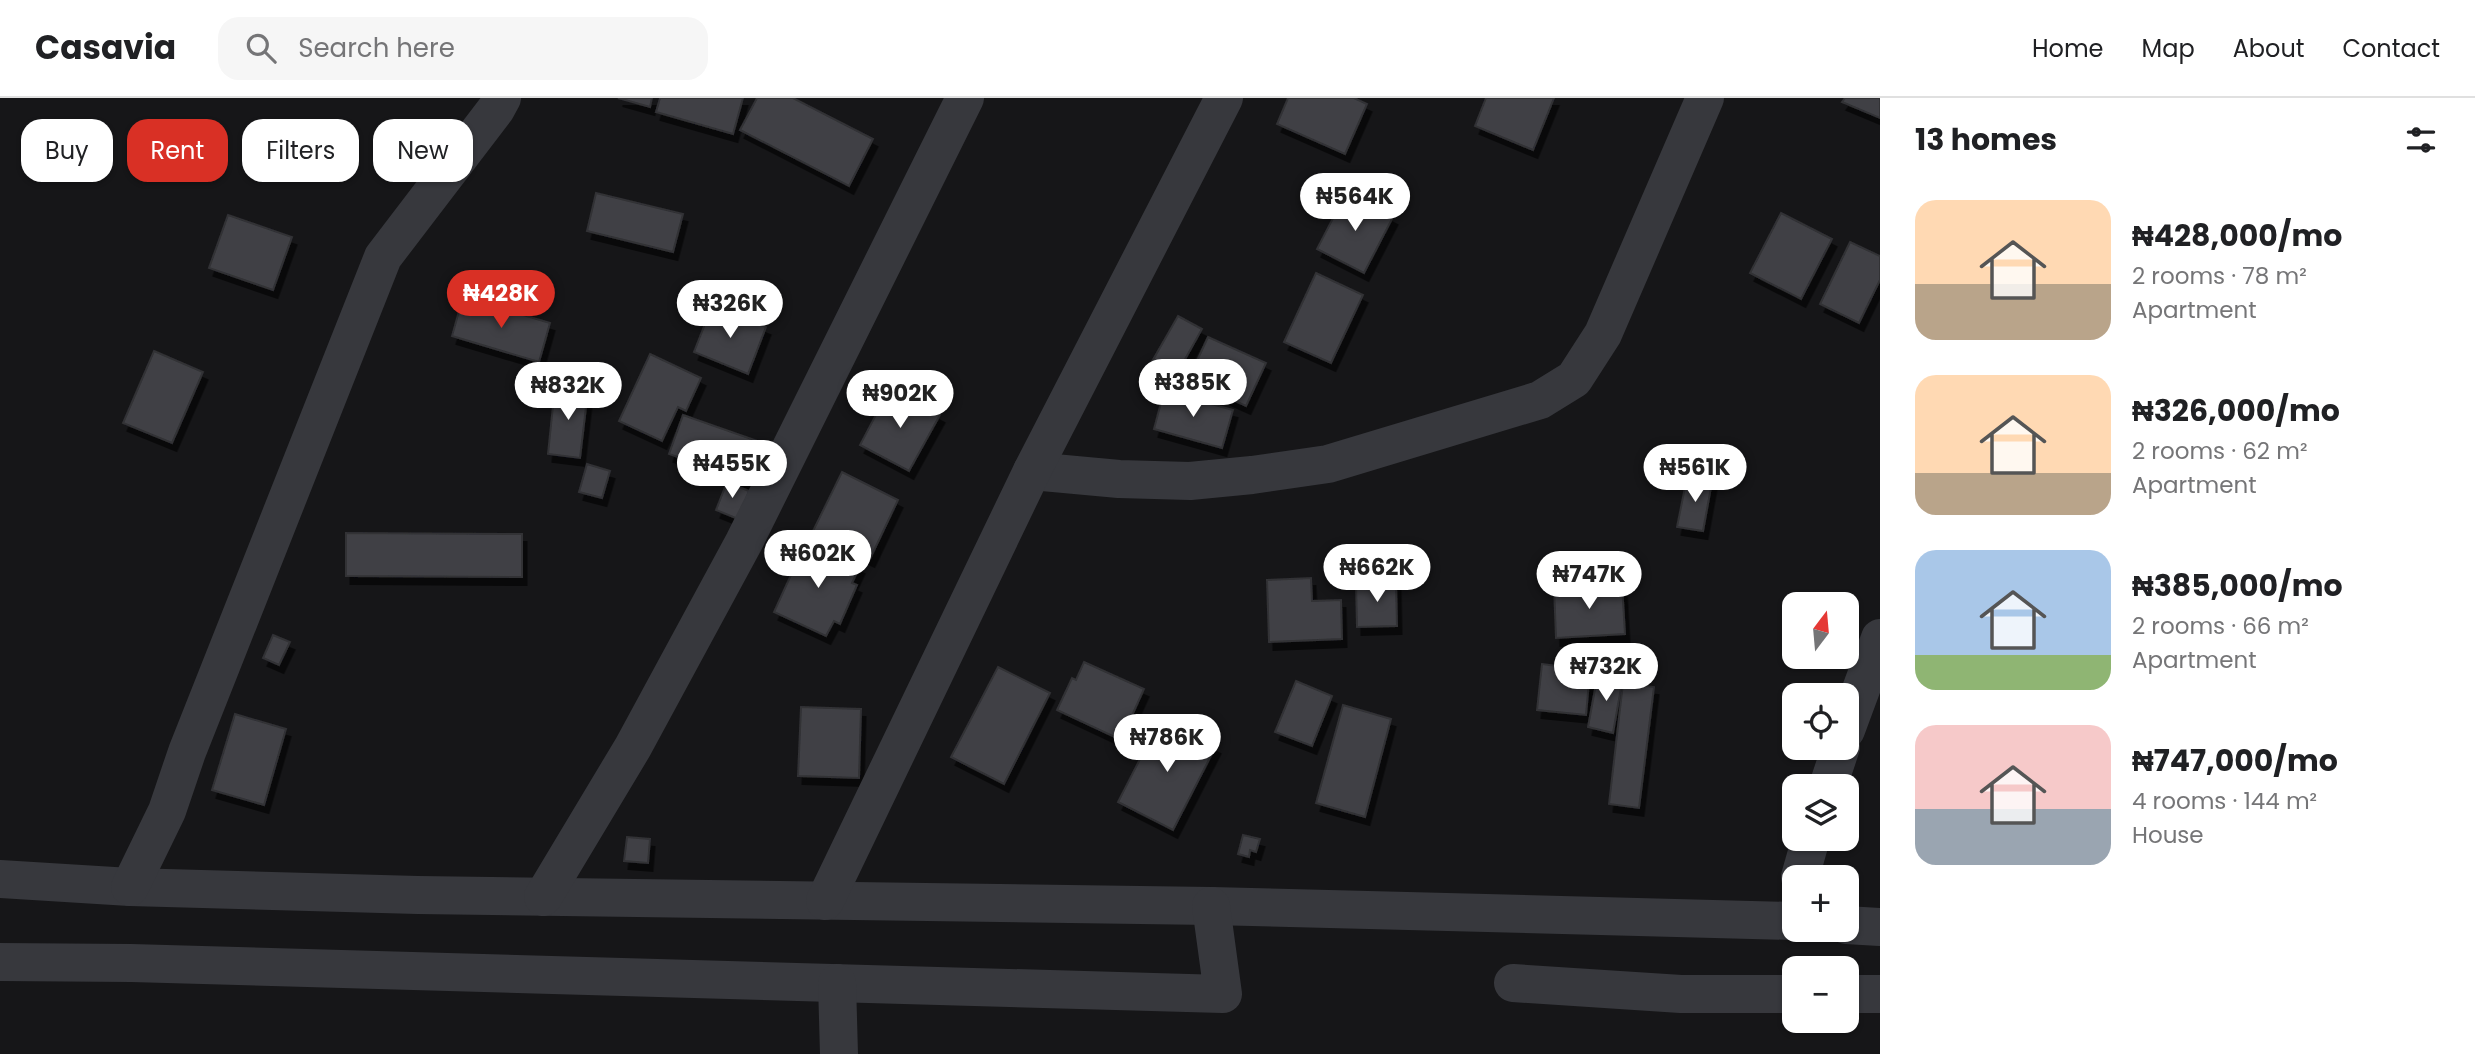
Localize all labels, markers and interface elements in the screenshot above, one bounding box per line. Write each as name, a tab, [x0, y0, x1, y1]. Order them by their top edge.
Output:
search box	[218, 17, 708, 80]
text: Casavia	[35, 24, 176, 71]
icon: search	[242, 29, 280, 67]
text: Search here	[298, 30, 455, 66]
text: Home	[2032, 32, 2104, 65]
text: Map	[2142, 32, 2195, 65]
text: About	[2233, 32, 2304, 65]
text: Contact	[2342, 32, 2440, 65]
text: 13 homes	[1915, 118, 2057, 161]
chip: Buy	[21, 119, 113, 182]
chip: Rent	[127, 119, 228, 182]
chip: Filters	[242, 119, 359, 182]
chip: New	[373, 119, 473, 182]
icon: filters	[2402, 121, 2440, 159]
pin: ₦564K	[1306, 174, 1404, 233]
text: ₦564K	[1316, 180, 1394, 212]
text: ₦428,000/mo	[2132, 214, 2342, 257]
icon: home	[1971, 228, 2055, 312]
text: 2 rooms · 78 m²	[2132, 260, 2307, 292]
pin: ₦428K	[452, 271, 550, 330]
text: ₦428K	[463, 277, 539, 309]
pin: ₦326K	[681, 280, 779, 340]
text: ₦326K	[693, 287, 767, 319]
text: Apartment	[2132, 294, 2257, 326]
pin: ₦385K	[1144, 360, 1242, 419]
pin: ₦832K	[519, 362, 617, 422]
text: ₦385K	[1155, 366, 1231, 398]
text: ₦832K	[531, 369, 605, 401]
pin: ₦902K	[851, 370, 949, 430]
text: ₦902K	[863, 377, 937, 409]
text: ₦326,000/mo	[2132, 389, 2340, 432]
icon: home	[1971, 403, 2055, 487]
text: 2 rooms · 62 m²	[2132, 435, 2308, 467]
pin: ₦455K	[683, 440, 781, 500]
pin: ₦561K	[1646, 444, 1744, 504]
text: ₦455K	[693, 447, 771, 479]
text: ₦561K	[1660, 451, 1730, 483]
text: Apartment	[2132, 469, 2257, 501]
pin: ₦602K	[769, 531, 867, 590]
text: ₦602K	[780, 537, 856, 569]
pin: ₦662K	[1328, 545, 1426, 604]
text: ₦662K	[1339, 551, 1415, 583]
pin: ₦747K	[1540, 552, 1638, 611]
text: ₦747K	[1553, 558, 1625, 590]
text: ₦385,000/mo	[2132, 564, 2343, 607]
icon: home	[1971, 578, 2055, 662]
north arrow	[1782, 592, 1858, 668]
map controls	[1782, 592, 1859, 1033]
text: 2 rooms · 66 m²	[2132, 610, 2309, 642]
pin: ₦732K	[1557, 644, 1655, 703]
text: Apartment	[2132, 644, 2257, 676]
text: ₦732K	[1570, 650, 1642, 682]
button: locate	[1782, 683, 1859, 760]
pin: ₦786K	[1118, 714, 1216, 774]
text: ₦786K	[1130, 721, 1204, 753]
text: ₦747,000/mo	[2132, 739, 2338, 782]
icon: home	[1971, 753, 2055, 837]
button: layers	[1782, 774, 1859, 851]
text: 4 rooms · 144 m²	[2132, 785, 2317, 817]
text: House	[2132, 819, 2204, 851]
button: +	[1782, 865, 1859, 942]
button: −	[1782, 956, 1859, 1033]

